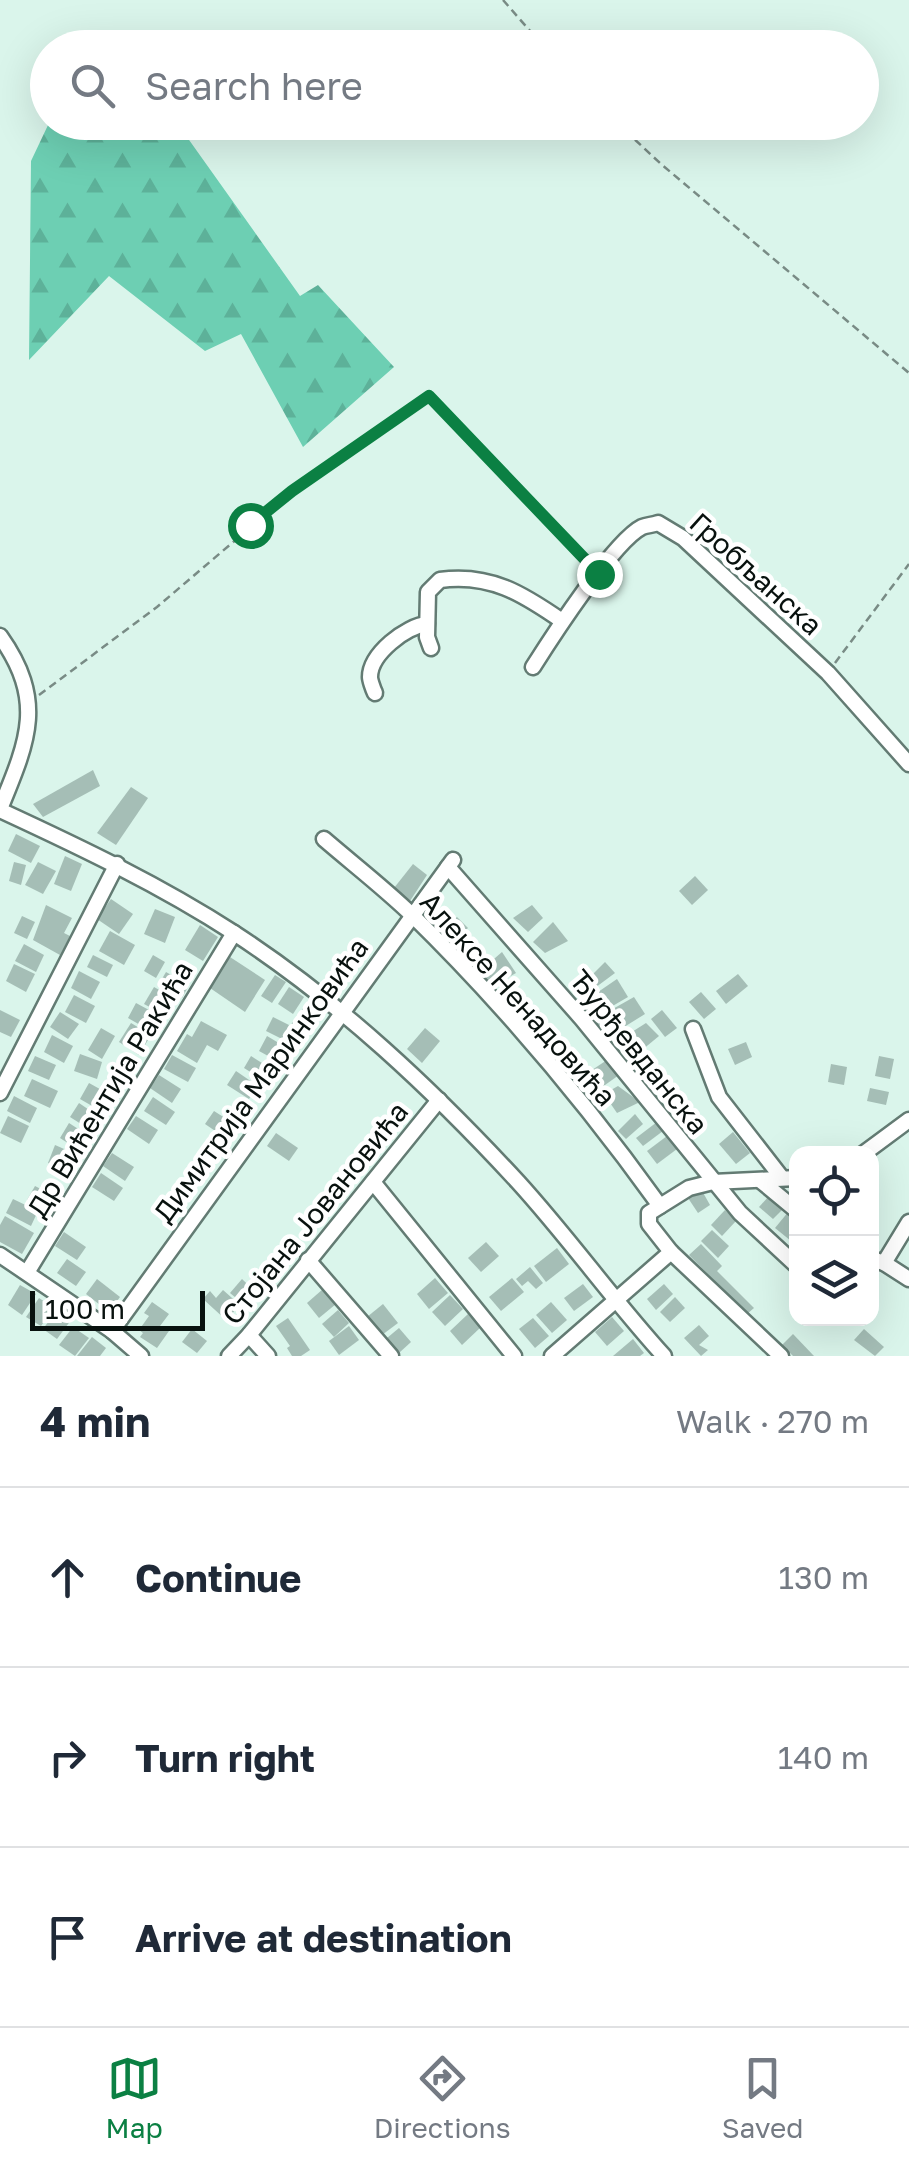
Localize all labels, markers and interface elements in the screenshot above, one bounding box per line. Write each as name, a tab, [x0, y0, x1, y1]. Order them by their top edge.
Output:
search box	[30, 30, 879, 140]
icon: search	[65, 58, 120, 113]
text: Search here	[145, 63, 363, 108]
route start	[228, 503, 274, 549]
street label: Гробљанска	[683, 506, 829, 642]
route end	[577, 552, 623, 598]
street label: Алексе Ненадовића	[414, 885, 623, 1112]
street label: Димитрија Маринковића	[146, 931, 375, 1228]
street label: Др Вићентија Ракића	[20, 955, 199, 1223]
street label: Ђурђевданска	[563, 963, 716, 1140]
street label: Стојана Јовановића	[215, 1095, 414, 1330]
map controls	[789, 1146, 879, 1326]
button: locate	[789, 1146, 879, 1236]
button: layers	[789, 1236, 879, 1326]
scale bar	[30, 1286, 205, 1330]
text: 100 m	[45, 1292, 125, 1325]
text: 4 min	[40, 1396, 150, 1446]
text: Walk · 270 m	[676, 1402, 869, 1440]
icon: ahead	[40, 1550, 95, 1605]
text: Continue	[135, 1555, 301, 1600]
text: 130 m	[779, 1558, 869, 1596]
icon: right	[40, 1730, 95, 1785]
text: Turn right	[135, 1735, 315, 1780]
text: 140 m	[778, 1738, 869, 1776]
icon: arrive	[40, 1910, 95, 1965]
text: Arrive at destination	[135, 1915, 512, 1960]
tab: Map	[106, 2051, 163, 2144]
tab: Directions	[374, 2051, 511, 2144]
tab: Saved	[722, 2051, 803, 2144]

